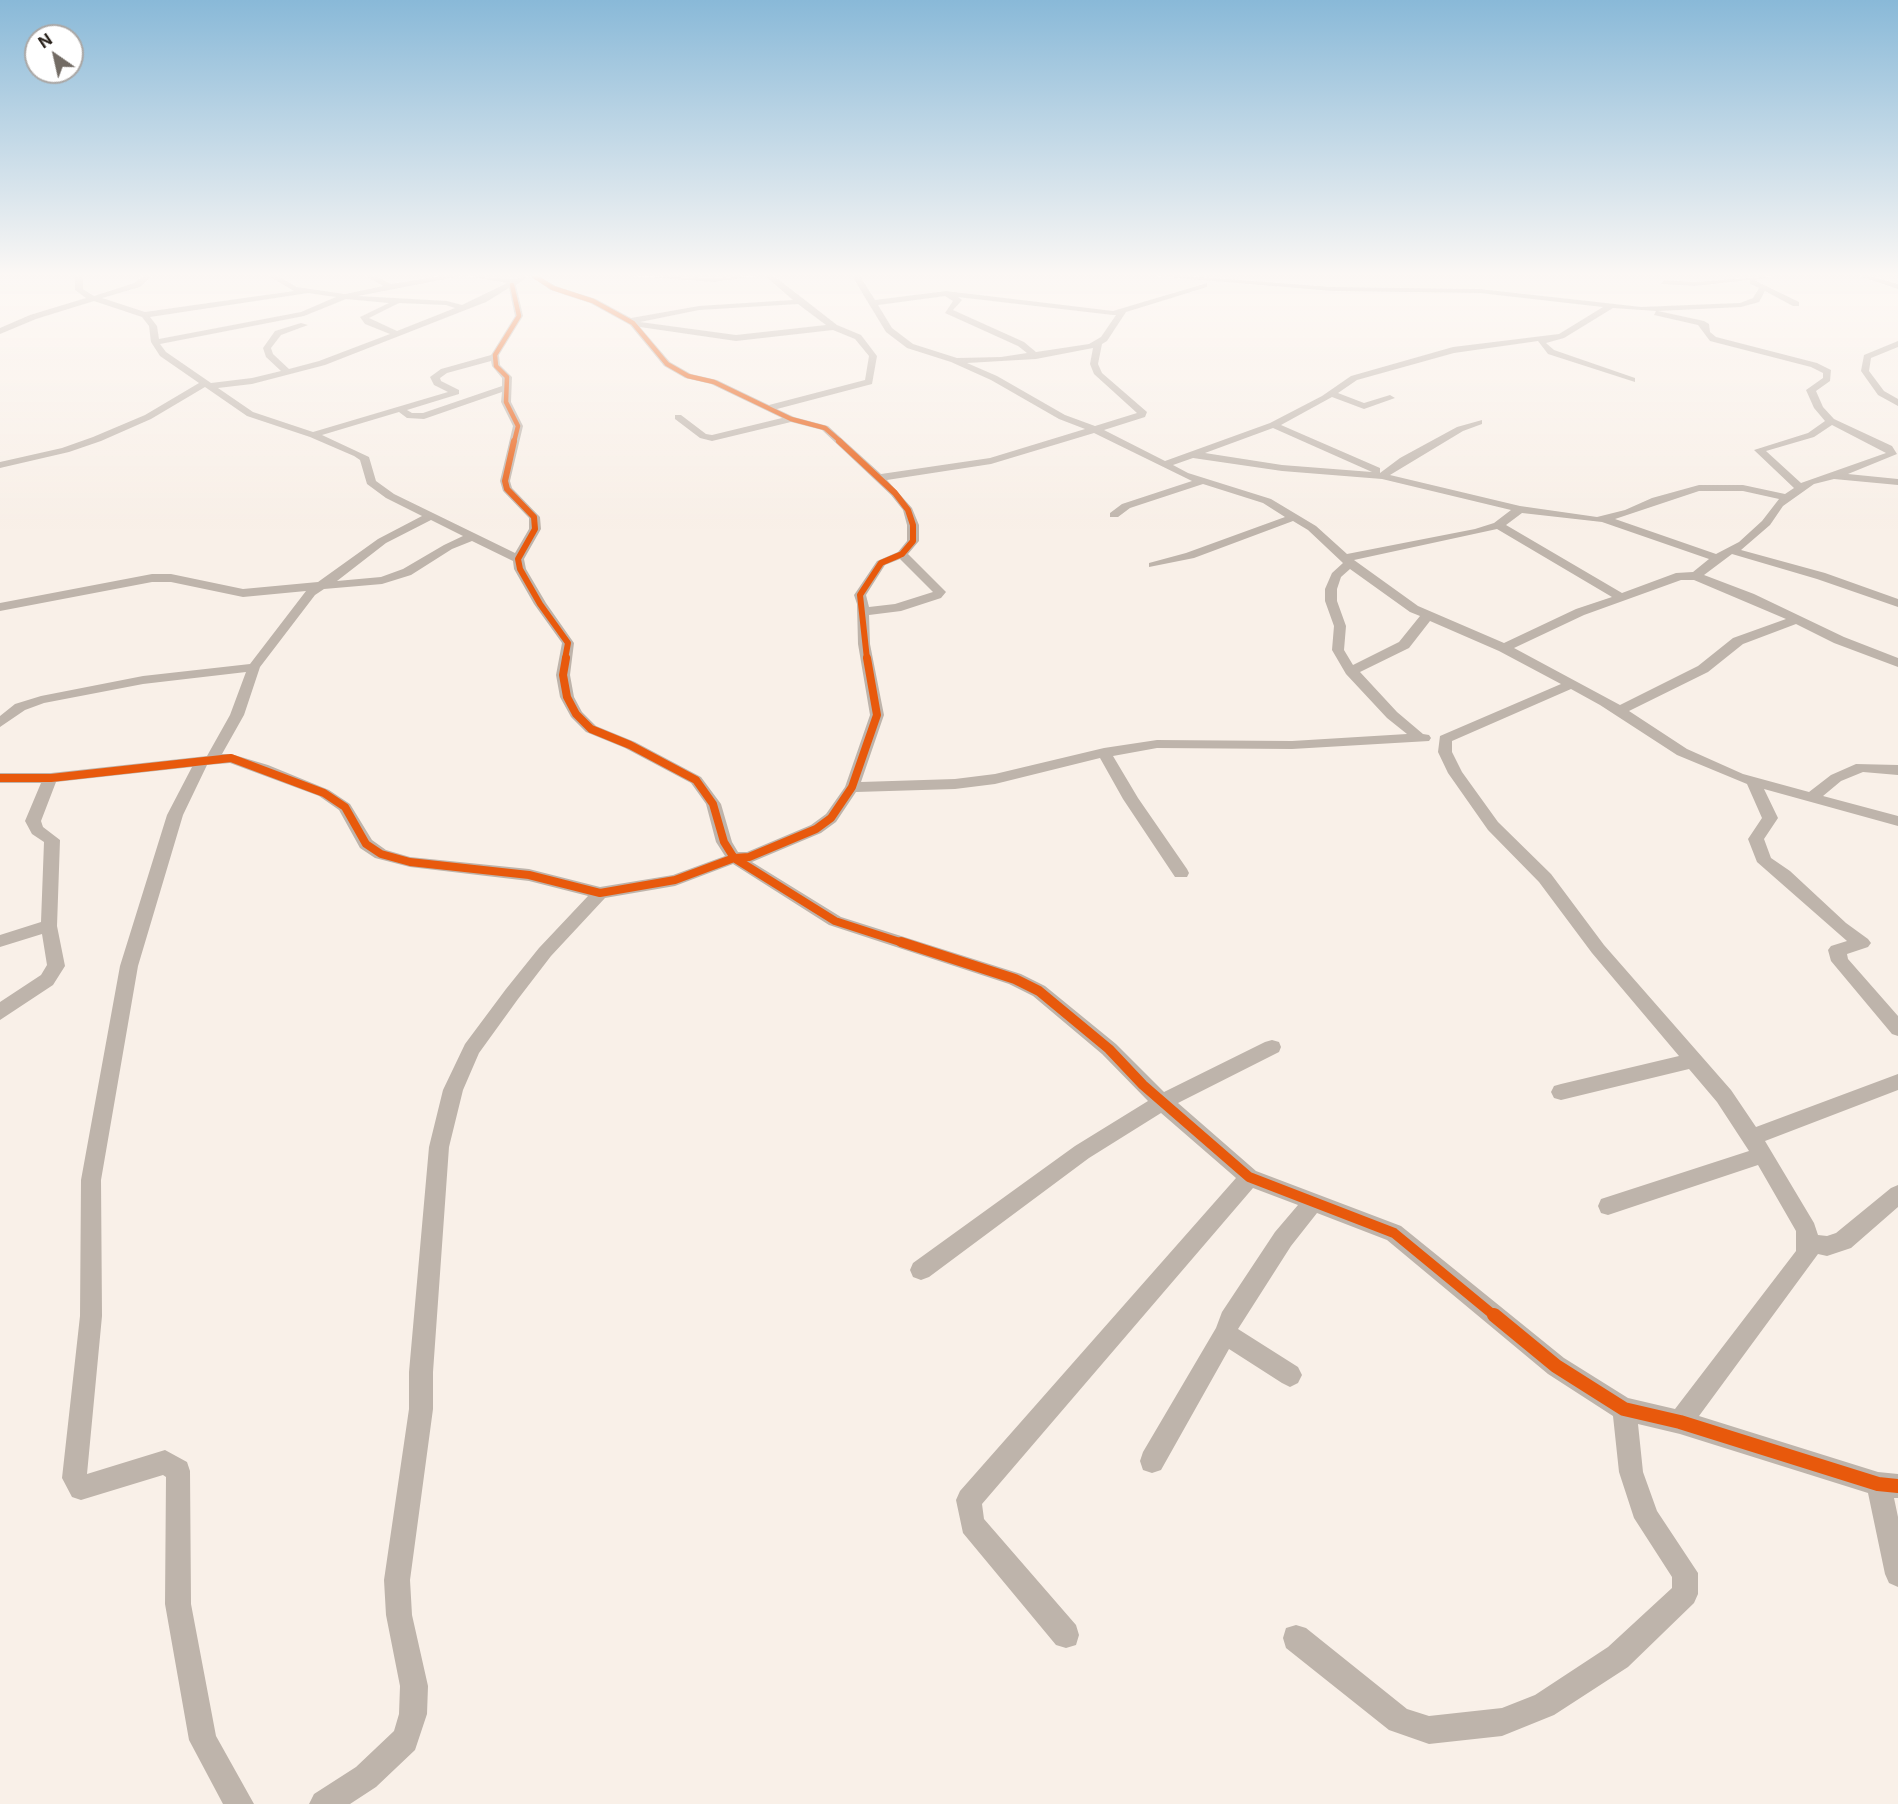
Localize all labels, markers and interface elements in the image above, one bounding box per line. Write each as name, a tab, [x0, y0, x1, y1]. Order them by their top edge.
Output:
north arrow	[24, 24, 84, 84]
text: N	[34, 29, 56, 52]

